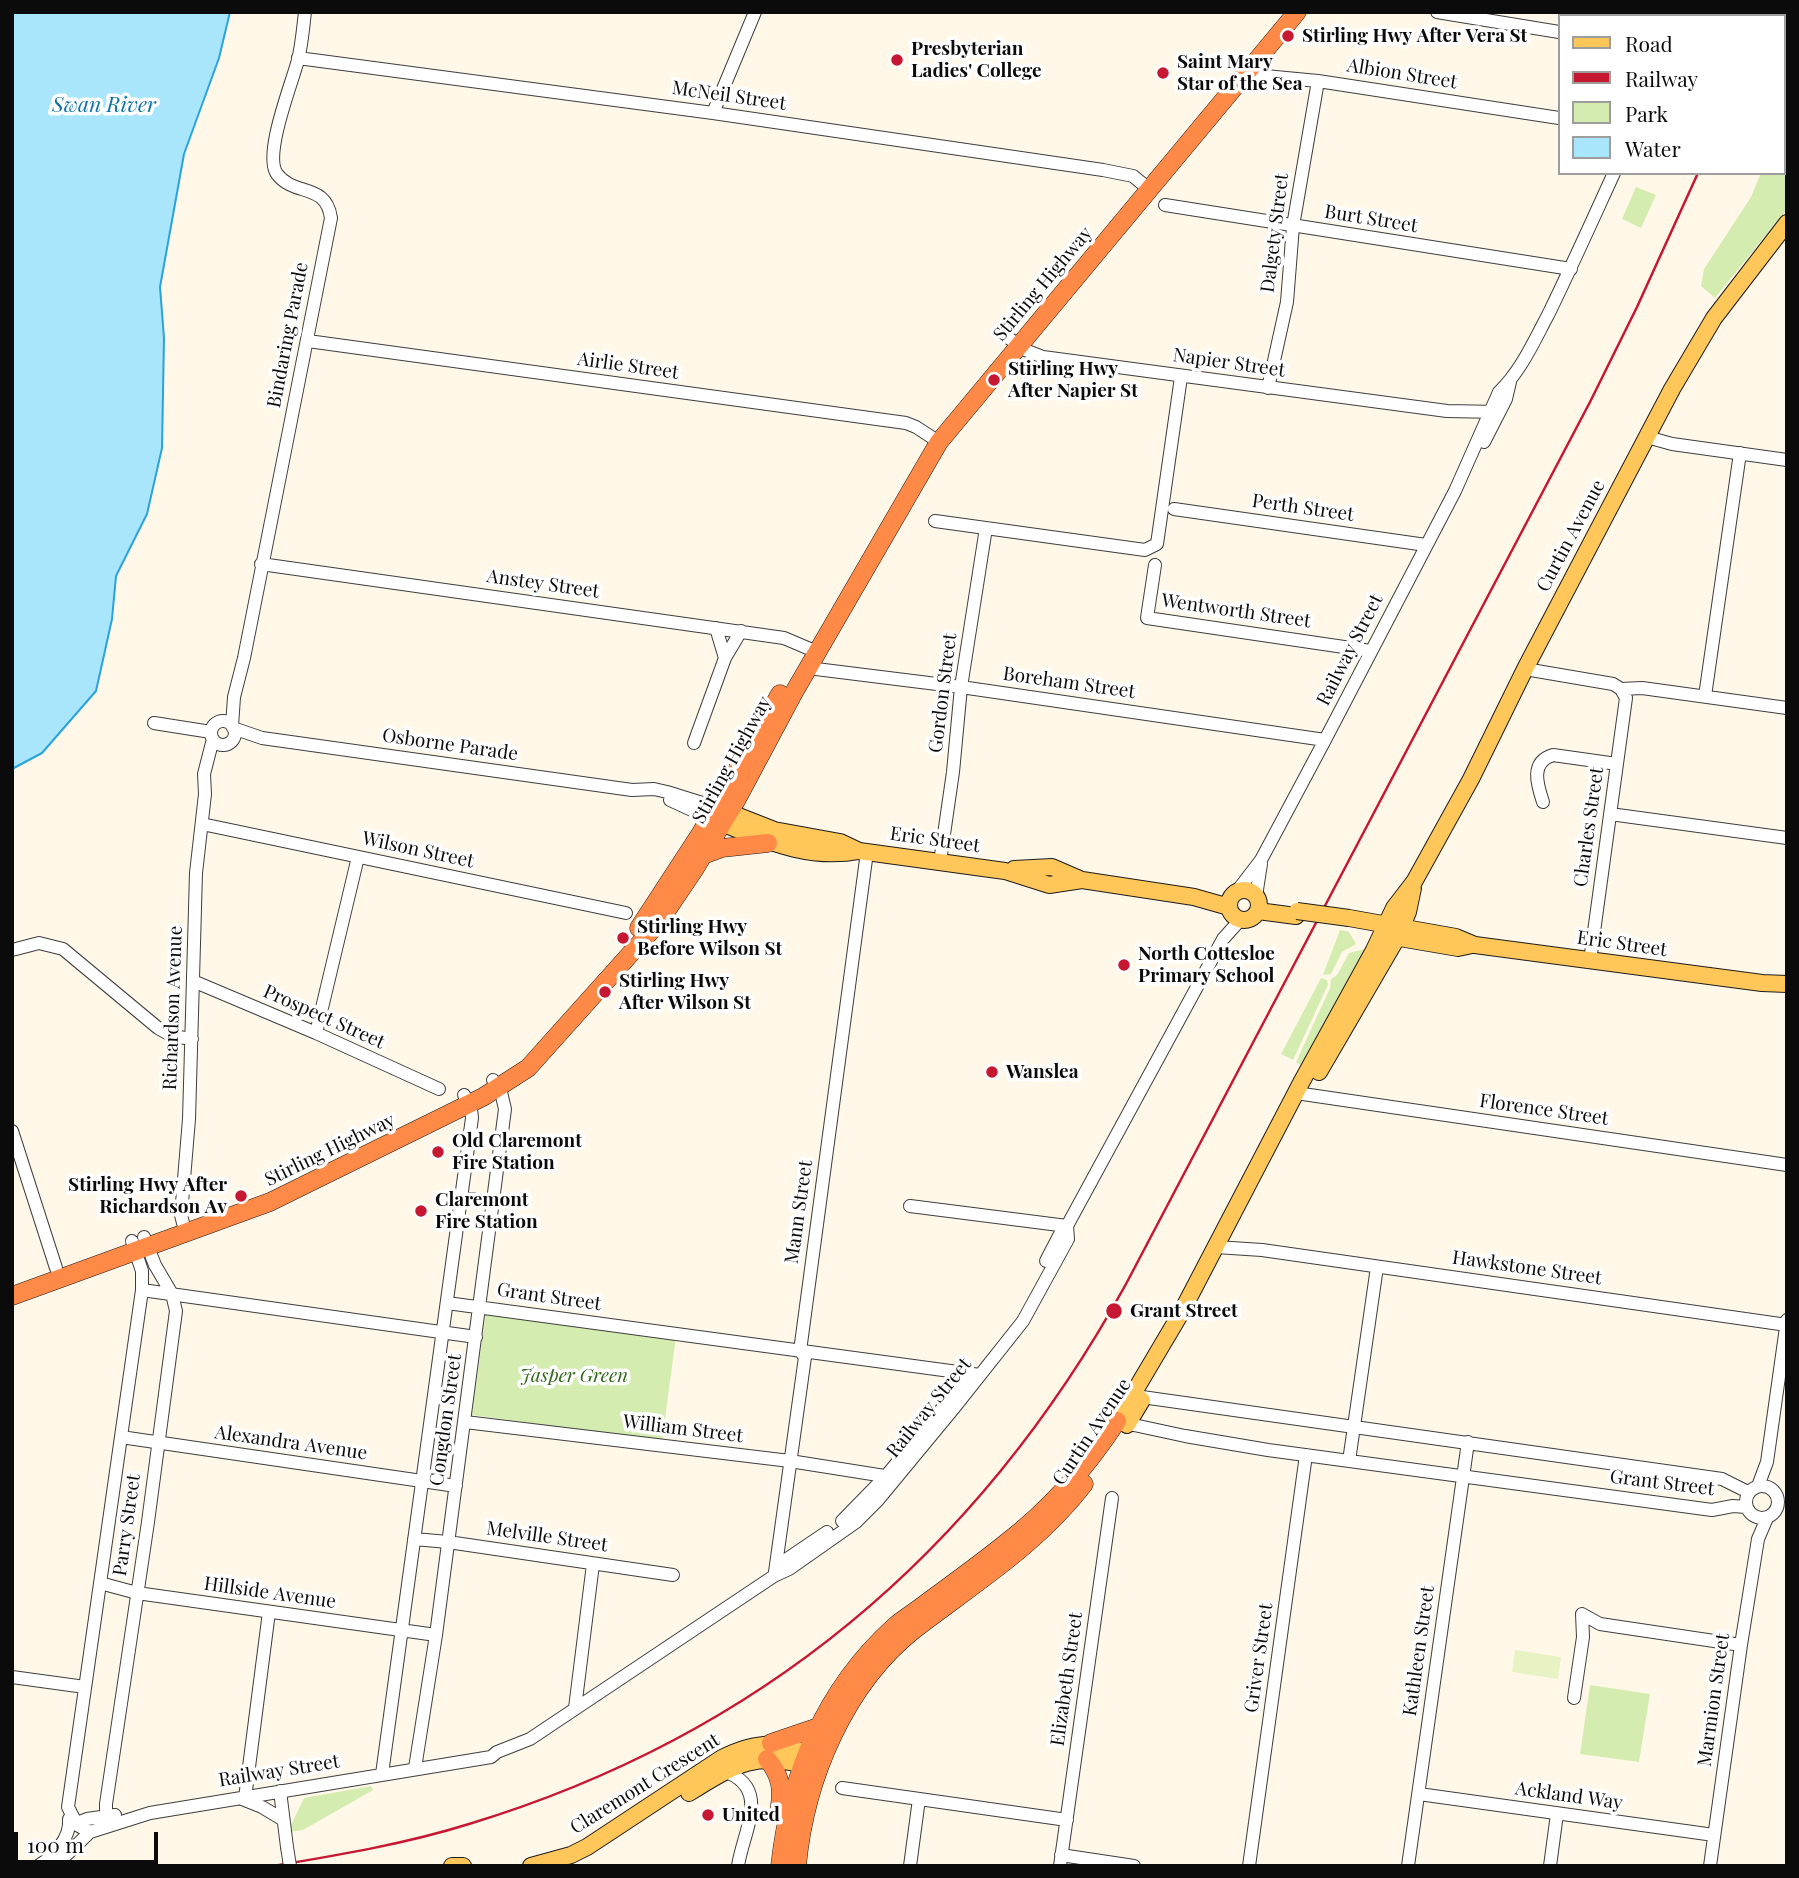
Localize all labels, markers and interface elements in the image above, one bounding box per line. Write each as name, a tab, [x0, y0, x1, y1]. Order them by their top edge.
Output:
legend	[1558, 14, 1785, 175]
place label: Stirling Hwy After Vera St	[1302, 25, 1527, 47]
marker: Stirling Hwy After Vera St	[1280, 28, 1296, 44]
text: Road	[1625, 29, 1673, 57]
place label: Presbyterian Ladies' College	[911, 38, 1042, 82]
place label: Saint Mary Star of the Sea	[1177, 51, 1303, 95]
marker: Presbyterian Ladies' College	[889, 52, 905, 68]
street label: Albion Street	[1345, 54, 1459, 94]
text: Railway	[1625, 64, 1698, 92]
marker: Saint Mary Star of the Sea	[1155, 65, 1171, 81]
street label: McNeil Street	[671, 77, 787, 115]
water label: Swan River	[52, 92, 156, 118]
text: Park	[1625, 99, 1668, 127]
text: Water	[1625, 134, 1681, 162]
street label: Dalgety Street	[1256, 172, 1294, 294]
street label: Burt Street	[1323, 200, 1419, 238]
street label: Stirling Highway	[989, 222, 1097, 346]
street label: Bindaring Parade	[263, 260, 313, 410]
street label: Napier Street	[1172, 344, 1286, 382]
street label: Airlie Street	[576, 348, 680, 384]
place label: Stirling Hwy After Napier St	[1008, 358, 1138, 402]
marker: Stirling Hwy After Napier St	[986, 372, 1002, 388]
street label: Curtin Avenue	[1532, 476, 1610, 596]
street label: Perth Street	[1251, 490, 1355, 526]
street label: Anstey Street	[485, 565, 601, 603]
street label: Wentworth Street	[1160, 589, 1312, 633]
street label: Railway Street	[1312, 590, 1388, 710]
street label: Gordon Street	[924, 632, 962, 754]
street label: Boreham Street	[1001, 662, 1137, 704]
street label: Stirling Highway	[688, 692, 776, 828]
street label: Osborne Parade	[381, 724, 519, 766]
street label: Charles Street	[1569, 766, 1609, 888]
street label: Eric Street	[889, 822, 981, 858]
street label: Wilson Street	[360, 827, 476, 873]
place label: Stirling Hwy Before Wilson St	[637, 916, 782, 960]
street label: Richardson Avenue	[159, 925, 187, 1091]
street label: Eric Street	[1576, 926, 1668, 962]
marker: Stirling Hwy Before Wilson St	[615, 930, 631, 946]
place label: North Cottesloe Primary School	[1138, 943, 1275, 987]
marker: North Cottesloe Primary School	[1116, 957, 1132, 973]
place label: Stirling Hwy After Wilson St	[619, 970, 751, 1014]
street label: Prospect Street	[260, 980, 388, 1054]
marker: Stirling Hwy After Wilson St	[597, 984, 613, 1000]
place label: Wanslea	[1006, 1061, 1079, 1083]
marker: Wanslea	[984, 1064, 1000, 1080]
street label: Florence Street	[1478, 1090, 1610, 1130]
street label: Stirling Highway	[261, 1109, 399, 1191]
place label: Old Claremont Fire Station	[452, 1130, 582, 1174]
marker: Old Claremont Fire Station	[430, 1144, 446, 1160]
street label: Mann Street	[780, 1159, 818, 1265]
place label: Stirling Hwy After Richardson Av	[68, 1174, 227, 1218]
marker: Stirling Hwy After Richardson Av	[233, 1188, 249, 1204]
place label: Claremont Fire Station	[435, 1189, 538, 1233]
marker: Claremont Fire Station	[413, 1203, 429, 1219]
street label: Hawkstone Street	[1451, 1246, 1603, 1290]
street label: Grant Street	[495, 1278, 603, 1316]
place label: Grant Street	[1130, 1300, 1238, 1322]
marker: Grant Street	[1104, 1301, 1124, 1321]
street label: Congdon Street	[425, 1353, 467, 1487]
street label: Railway Street	[882, 1353, 976, 1463]
park label: Jasper Green	[520, 1365, 628, 1387]
street label: Curtin Avenue	[1048, 1374, 1136, 1490]
street label: William Street	[622, 1410, 744, 1448]
street label: Alexandra Avenue	[213, 1421, 369, 1465]
street label: Grant Street	[1608, 1465, 1716, 1501]
street label: Parry Street	[109, 1473, 145, 1577]
street label: Melville Street	[485, 1517, 609, 1557]
street label: Hillside Avenue	[203, 1572, 337, 1614]
street label: Kathleen Street	[1399, 1584, 1439, 1718]
street label: Griver Street	[1240, 1602, 1278, 1714]
street label: Elizabeth Street	[1046, 1611, 1088, 1747]
street label: Marmion Street	[1693, 1632, 1735, 1768]
street label: Claremont Crescent	[566, 1729, 724, 1839]
street label: Railway Street	[217, 1750, 341, 1792]
street label: Ackland Way	[1514, 1777, 1624, 1815]
place label: United	[722, 1804, 780, 1826]
marker: United	[700, 1807, 716, 1823]
scale bar	[18, 1818, 161, 1862]
text: 100 m	[27, 1830, 84, 1858]

